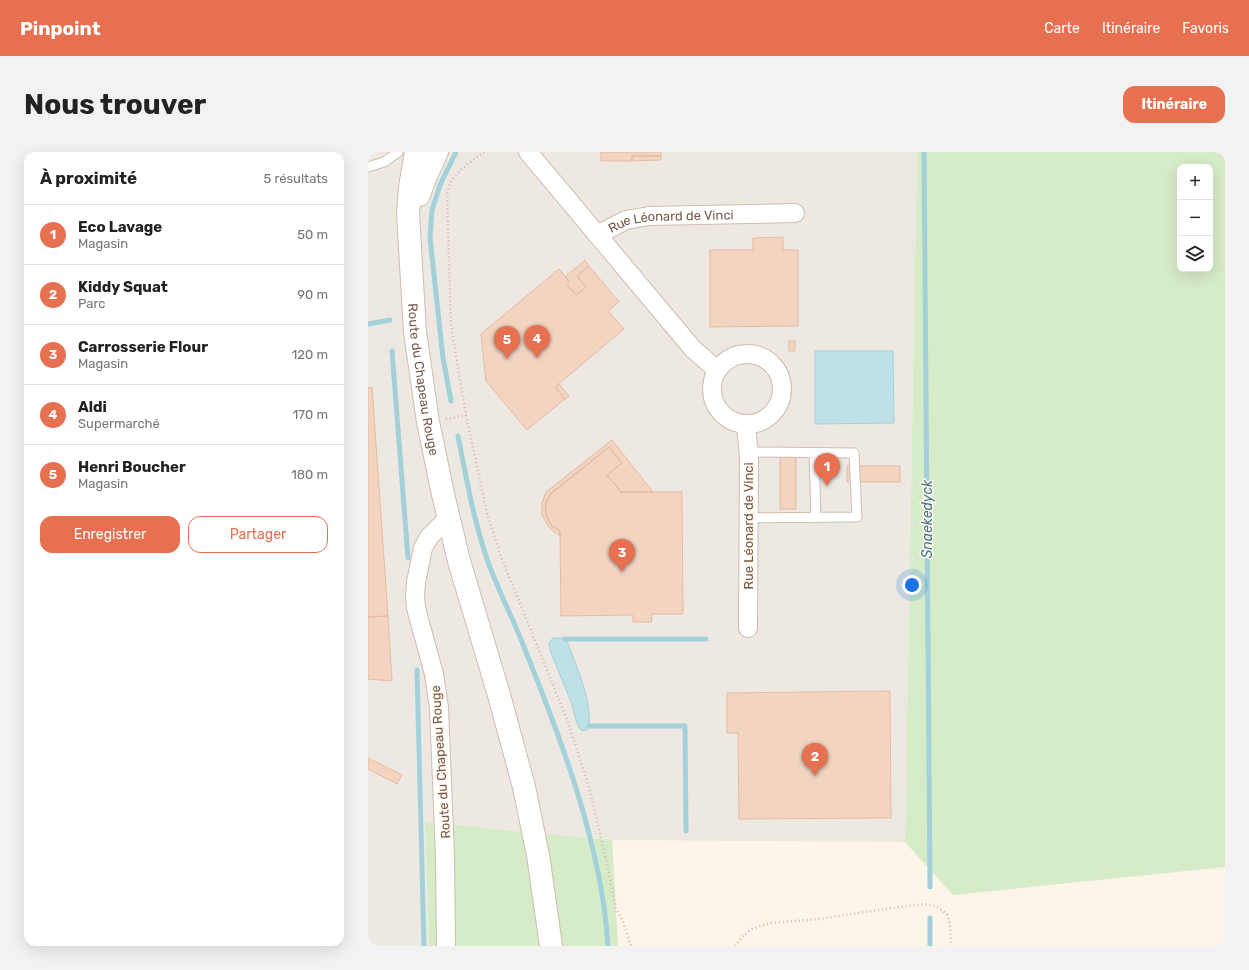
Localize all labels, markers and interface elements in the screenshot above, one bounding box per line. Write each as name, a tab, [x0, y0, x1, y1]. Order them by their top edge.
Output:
text: Pinpoint	[20, 17, 101, 40]
text: Carte	[1044, 20, 1080, 37]
text: Itinéraire	[1102, 20, 1160, 37]
text: Favoris	[1182, 20, 1229, 37]
button: Itinéraire	[1123, 86, 1225, 123]
text: Nous trouver	[24, 88, 206, 121]
map controls	[1177, 164, 1213, 272]
button: +	[1177, 164, 1213, 200]
text: À proximité	[40, 168, 137, 188]
text: 5 résultats	[263, 171, 328, 186]
button: −	[1177, 200, 1213, 236]
street label: Rue Léonard de Vinci	[606, 207, 734, 236]
text: Eco Lavage	[78, 218, 162, 236]
text: 1	[50, 227, 56, 242]
text: 50 m	[297, 227, 328, 242]
text: Magasin	[78, 236, 128, 251]
button: layers	[1177, 236, 1213, 272]
text: Kiddy Squat	[78, 278, 168, 296]
text: 2	[49, 287, 57, 302]
text: 90 m	[297, 287, 328, 302]
text: Parc	[78, 296, 105, 311]
street label: Route du Chapeau Rouge	[405, 303, 442, 457]
pin: 4	[524, 325, 550, 358]
pin: 5	[494, 326, 520, 359]
text: Carrosserie Flour	[78, 338, 208, 356]
text: 3	[49, 347, 57, 362]
text: 120 m	[292, 347, 328, 362]
text: Magasin	[78, 356, 128, 371]
text: Aldi	[78, 398, 107, 416]
text: 4	[49, 407, 57, 422]
text: 170 m	[293, 407, 328, 422]
text: Supermarché	[78, 416, 160, 431]
pin: 1	[814, 453, 840, 486]
text: Henri Boucher	[78, 458, 186, 476]
street label: Rue Léonard de Vinci	[741, 462, 756, 590]
text: 5	[49, 467, 57, 482]
text: 180 m	[291, 467, 328, 482]
text: Magasin	[78, 476, 128, 491]
water label: Snaekedyck	[919, 479, 936, 558]
button: Enregistrer	[40, 516, 180, 553]
button: Partager	[188, 516, 328, 553]
pin: 3	[609, 539, 635, 572]
your location	[902, 575, 922, 595]
street label: Route du Chapeau Rouge	[428, 685, 454, 839]
pin: 2	[802, 743, 828, 776]

